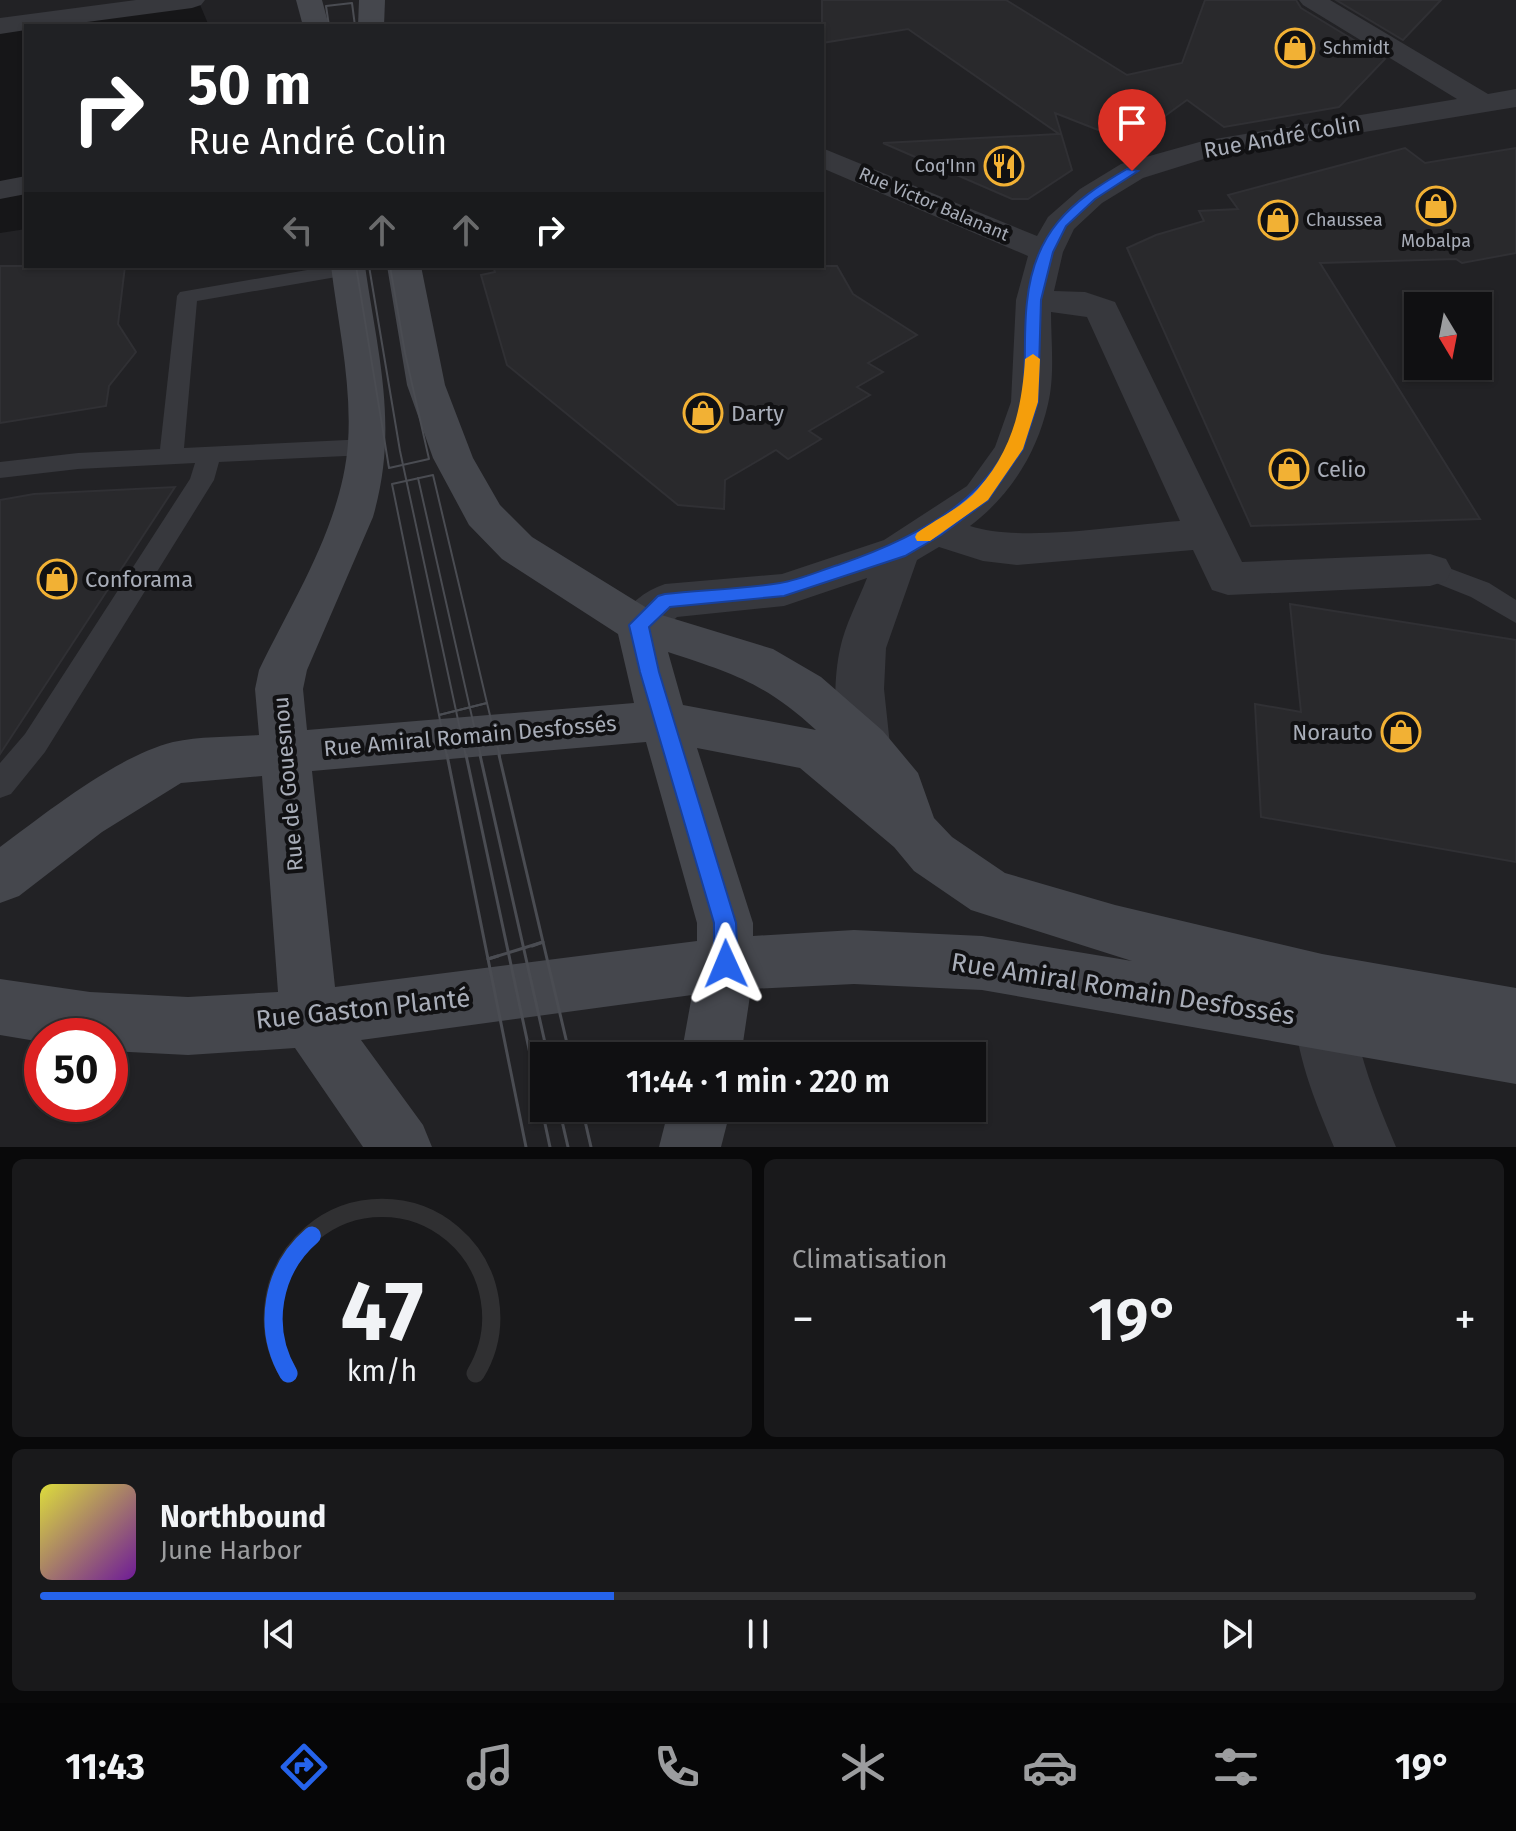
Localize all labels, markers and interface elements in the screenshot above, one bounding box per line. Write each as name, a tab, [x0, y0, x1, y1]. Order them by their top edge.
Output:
shop icon: Schmidt	[1274, 27, 1316, 69]
place label: Schmidt	[1323, 37, 1390, 59]
text: 50 m	[188, 52, 311, 119]
icon: right	[56, 56, 160, 160]
pin	[1098, 89, 1166, 171]
icon: arrive	[1110, 101, 1154, 145]
street label: Rue André Colin	[1202, 110, 1362, 164]
text: Rue André Colin	[188, 120, 447, 164]
restaurant icon: Coq'Inn	[983, 145, 1025, 187]
place label: Coq'Inn	[915, 155, 976, 177]
street label: Rue Victor Balanant	[856, 162, 1013, 246]
shop icon: Mobalpa	[1415, 185, 1457, 227]
shop icon: Chaussea	[1257, 199, 1299, 241]
icon: left	[276, 208, 320, 252]
icon: ahead	[360, 208, 404, 252]
icon: ahead	[444, 208, 488, 252]
icon: right	[528, 208, 572, 252]
place label: Chaussea	[1306, 209, 1383, 231]
place label: Mobalpa	[1401, 230, 1471, 252]
north arrow	[1404, 292, 1492, 380]
map controls	[1404, 292, 1492, 380]
shop icon: Darty	[682, 392, 724, 434]
place label: Darty	[731, 400, 784, 427]
shop icon: Celio	[1268, 448, 1310, 490]
place label: Celio	[1317, 456, 1366, 483]
shop icon: Conforama	[36, 558, 78, 600]
place label: Conforama	[85, 566, 193, 593]
street label: Rue de Gouesnou	[267, 696, 309, 872]
street label: Rue Amiral Romain Desfossés	[322, 710, 618, 762]
shop icon: Norauto	[1380, 711, 1422, 753]
place label: Norauto	[1292, 719, 1373, 746]
position arrow	[684, 922, 768, 1006]
street label: Rue Amiral Romain Desfossés	[949, 947, 1297, 1031]
street label: Rue Gaston Planté	[254, 982, 472, 1036]
speed limit sign: 50	[24, 1018, 128, 1122]
text: 11:44 · 1 min · 220 m	[626, 1064, 890, 1100]
text: Climatisation	[792, 1244, 948, 1275]
text: 47	[340, 1262, 424, 1362]
text: 19°	[1088, 1284, 1180, 1356]
text: −	[792, 1293, 814, 1346]
text: +	[1454, 1293, 1476, 1346]
text: km/h	[347, 1354, 417, 1389]
text: Northbound	[160, 1499, 326, 1535]
text: June Harbor	[160, 1535, 302, 1566]
icon: previous	[257, 1612, 301, 1656]
icon: pause	[736, 1612, 780, 1656]
icon: next	[1215, 1612, 1259, 1656]
icon: directions	[276, 1739, 332, 1795]
icon: music	[462, 1739, 518, 1795]
icon: phone	[649, 1739, 705, 1795]
icon: climate	[835, 1739, 891, 1795]
icon: car	[1022, 1739, 1078, 1795]
icon: filters	[1208, 1739, 1264, 1795]
text: 11:43	[65, 1745, 145, 1789]
text: 19°	[1395, 1745, 1451, 1789]

